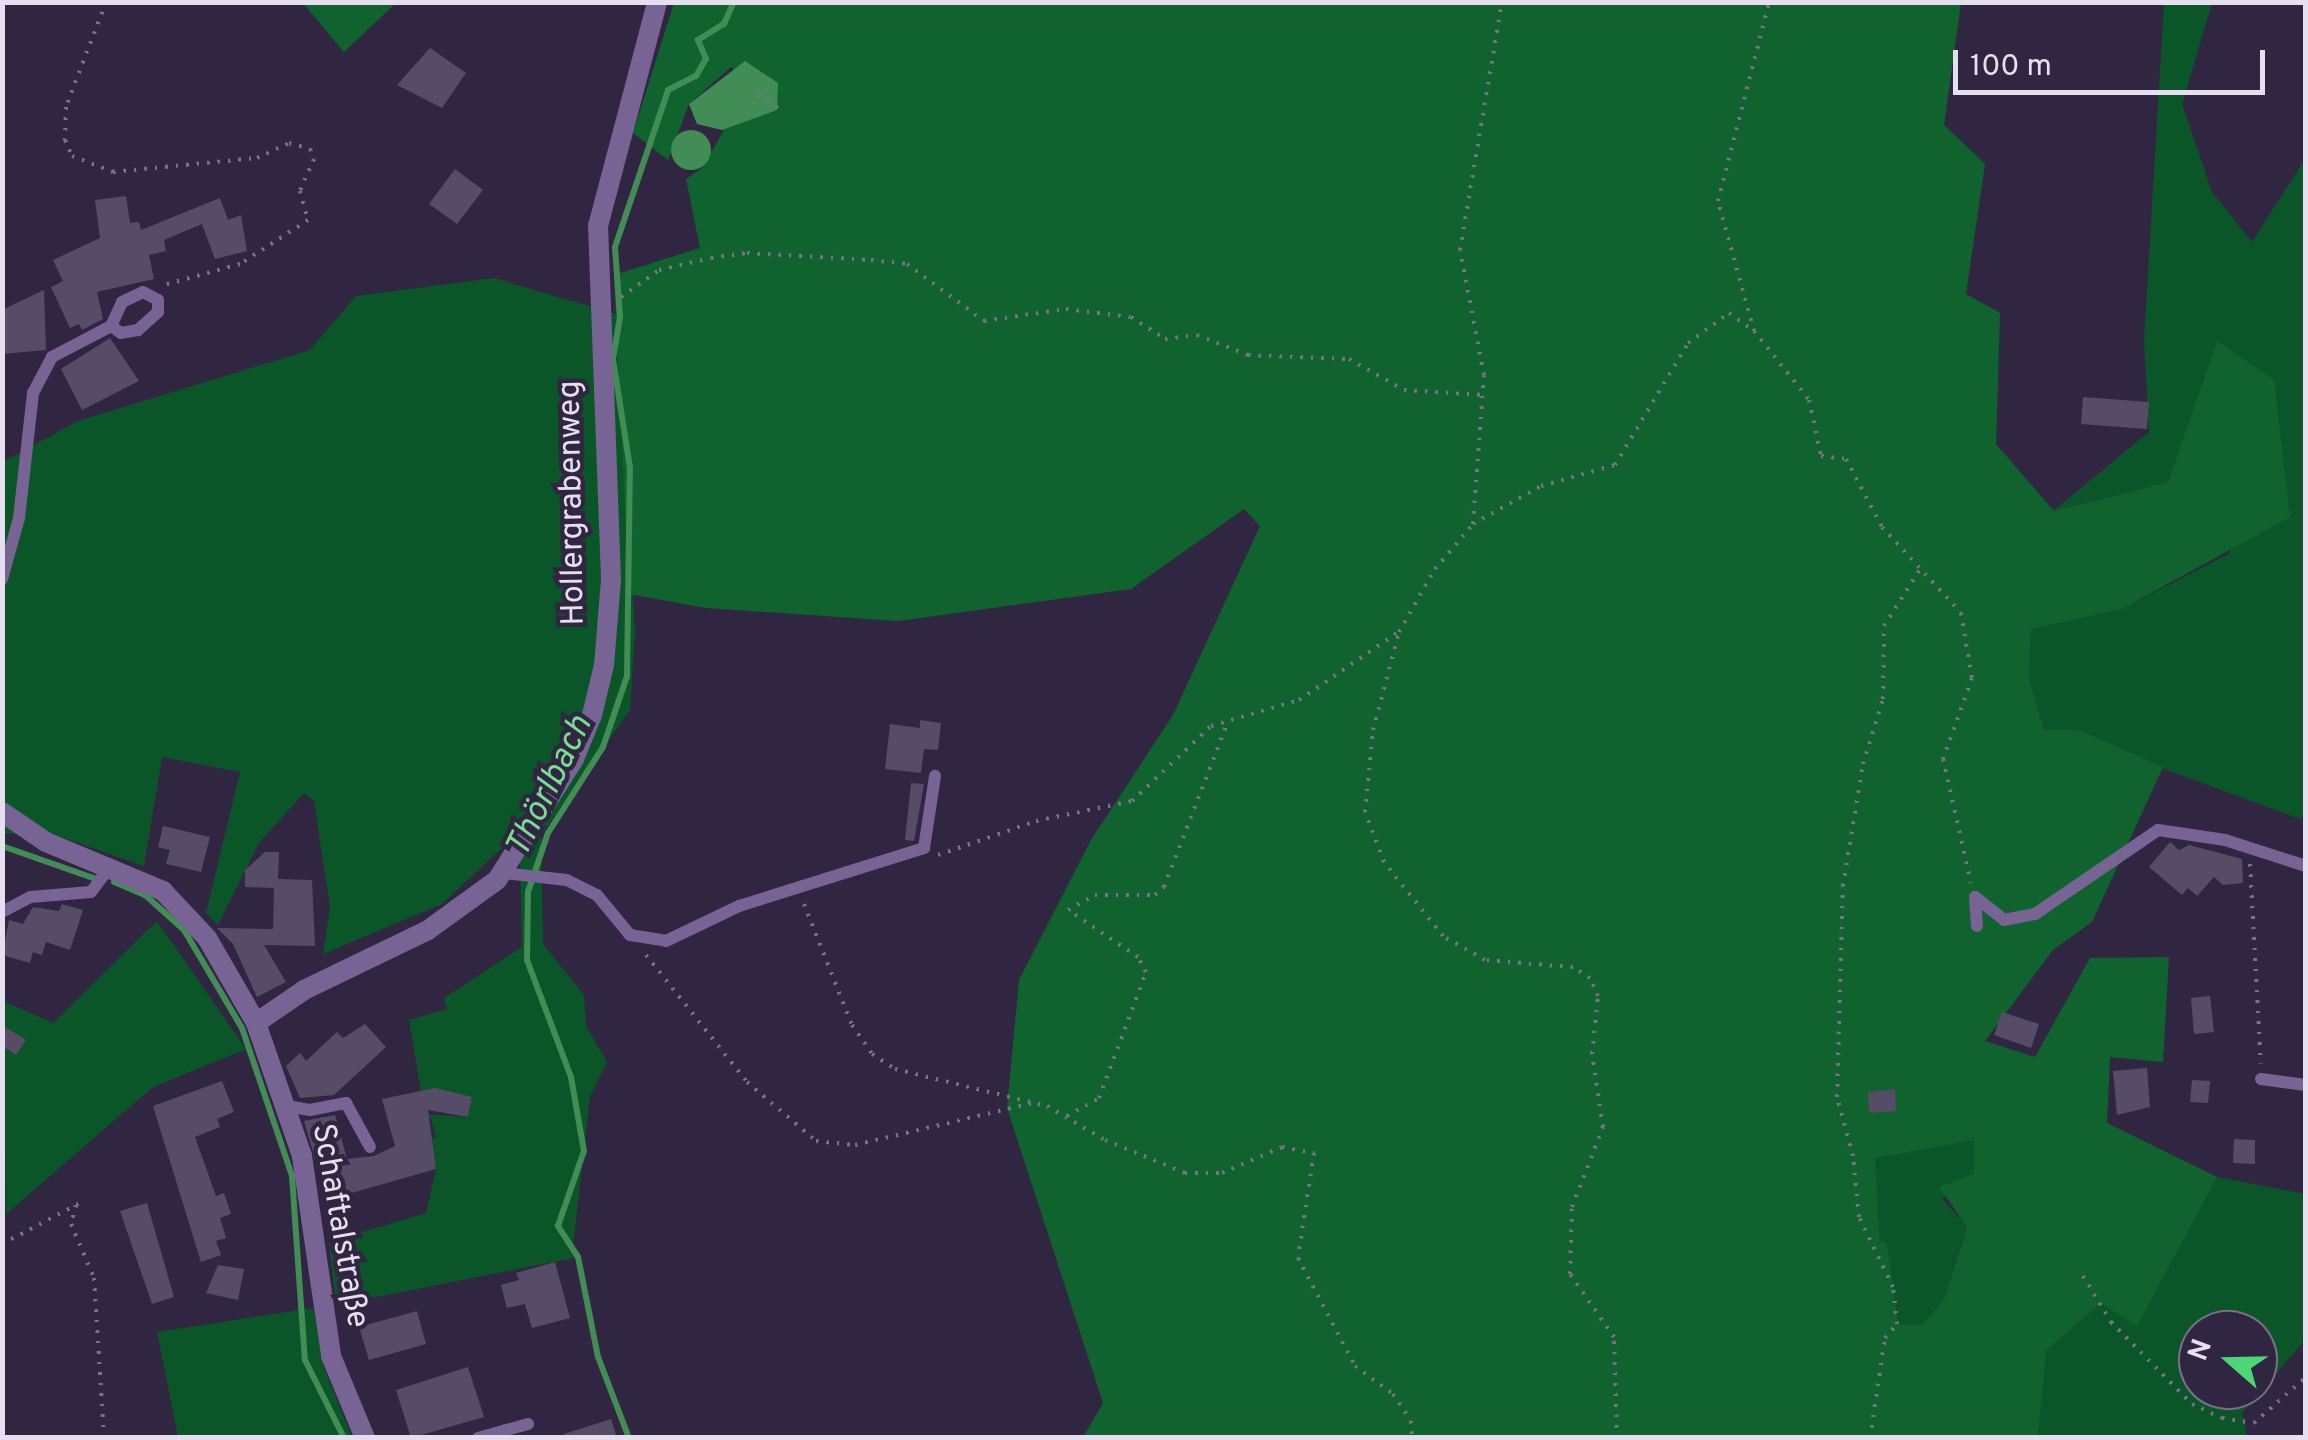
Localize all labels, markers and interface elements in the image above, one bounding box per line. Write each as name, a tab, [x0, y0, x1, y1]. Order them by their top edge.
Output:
scale bar	[1958, 30, 2270, 92]
text: 100 m	[1970, 49, 2052, 86]
street label: Hollergrabenweg	[552, 380, 594, 626]
water label: Thörlbach	[498, 709, 602, 865]
street label: Schaftalstraße	[302, 1121, 376, 1331]
north arrow	[2178, 1310, 2278, 1410]
text: N	[2181, 1335, 2222, 1366]

